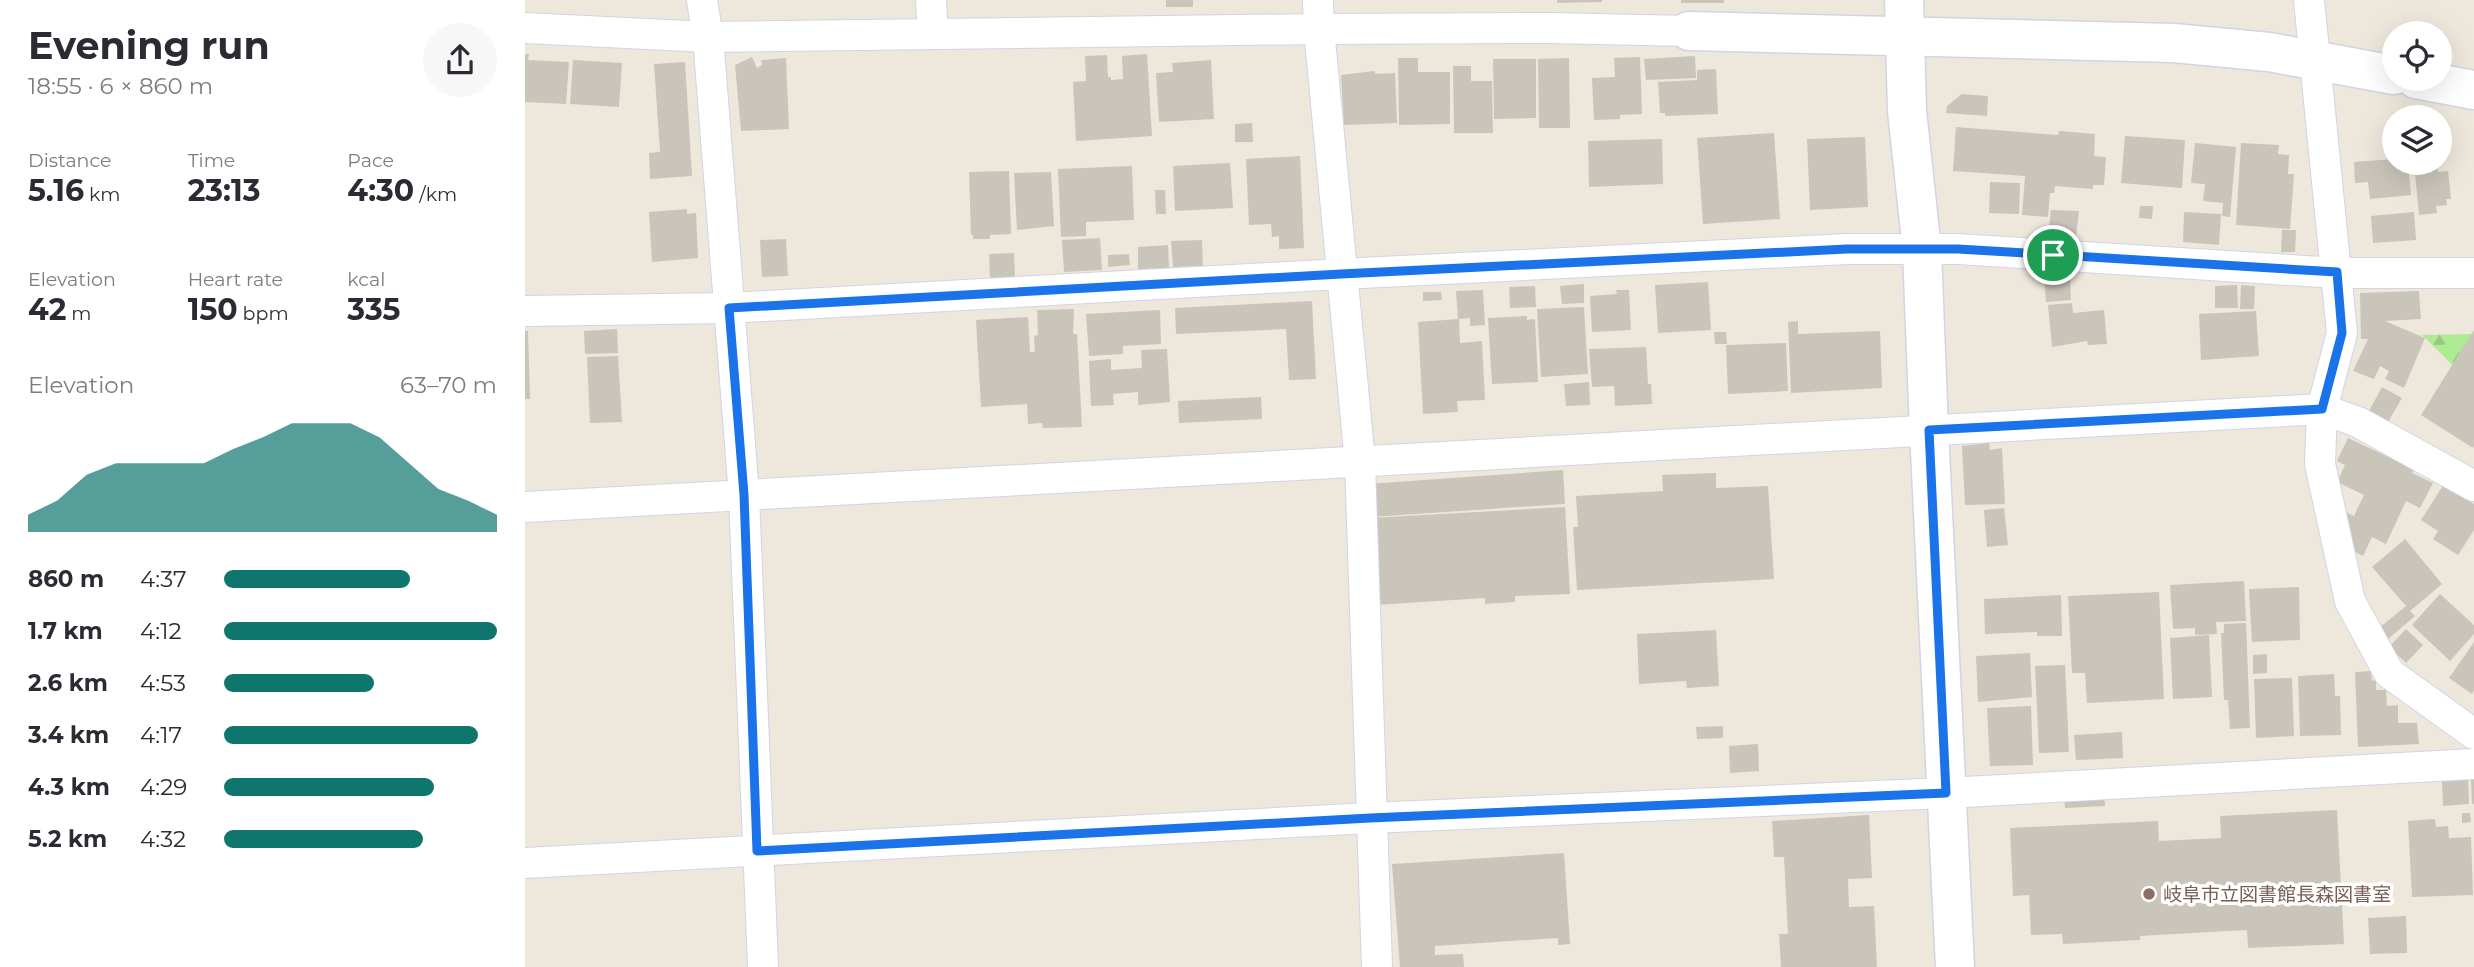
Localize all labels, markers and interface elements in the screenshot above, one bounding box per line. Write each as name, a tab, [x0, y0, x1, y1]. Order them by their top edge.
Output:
map controls	[2382, 21, 2452, 175]
button: locate	[2382, 21, 2452, 91]
text: Evening run	[28, 22, 270, 69]
button: share	[423, 23, 497, 97]
text: 18:55 · 6 × 860 m	[28, 72, 213, 100]
button: layers	[2382, 105, 2452, 175]
text: Distance	[28, 149, 111, 172]
text: Time	[188, 149, 235, 172]
text: Pace	[347, 149, 394, 172]
text: 5.16	[28, 172, 84, 209]
text: 23:13	[188, 172, 261, 209]
text: 4:30	[347, 172, 414, 209]
text: km	[84, 183, 120, 206]
text: /km	[414, 183, 457, 206]
pin	[2023, 225, 2083, 285]
icon: arrive	[2034, 236, 2072, 274]
text: Elevation	[28, 268, 116, 291]
text: Heart rate	[188, 268, 283, 291]
text: kcal	[347, 268, 385, 291]
text: 42	[28, 291, 66, 328]
text: 150	[188, 291, 238, 328]
text: 335	[347, 291, 400, 328]
text: m	[66, 302, 92, 325]
text: bpm	[238, 302, 289, 325]
text: Elevation	[28, 371, 134, 399]
text: 63–70 m	[400, 371, 497, 399]
text: 860 m	[28, 565, 104, 593]
text: 4:37	[140, 565, 186, 593]
text: 1.7 km	[28, 617, 103, 645]
text: 4:12	[140, 617, 182, 645]
text: 2.6 km	[28, 669, 108, 697]
text: 4:53	[140, 669, 186, 697]
text: 3.4 km	[28, 721, 109, 749]
text: 4:17	[140, 721, 182, 749]
text: 4.3 km	[28, 773, 110, 801]
text: 4:29	[140, 773, 187, 801]
text: 5.2 km	[28, 825, 107, 853]
text: 4:32	[140, 825, 186, 853]
place label: 岐阜市立図書館長森図書室	[2163, 883, 2391, 906]
marker: 岐阜市立図書館長森図書室	[2141, 886, 2157, 902]

